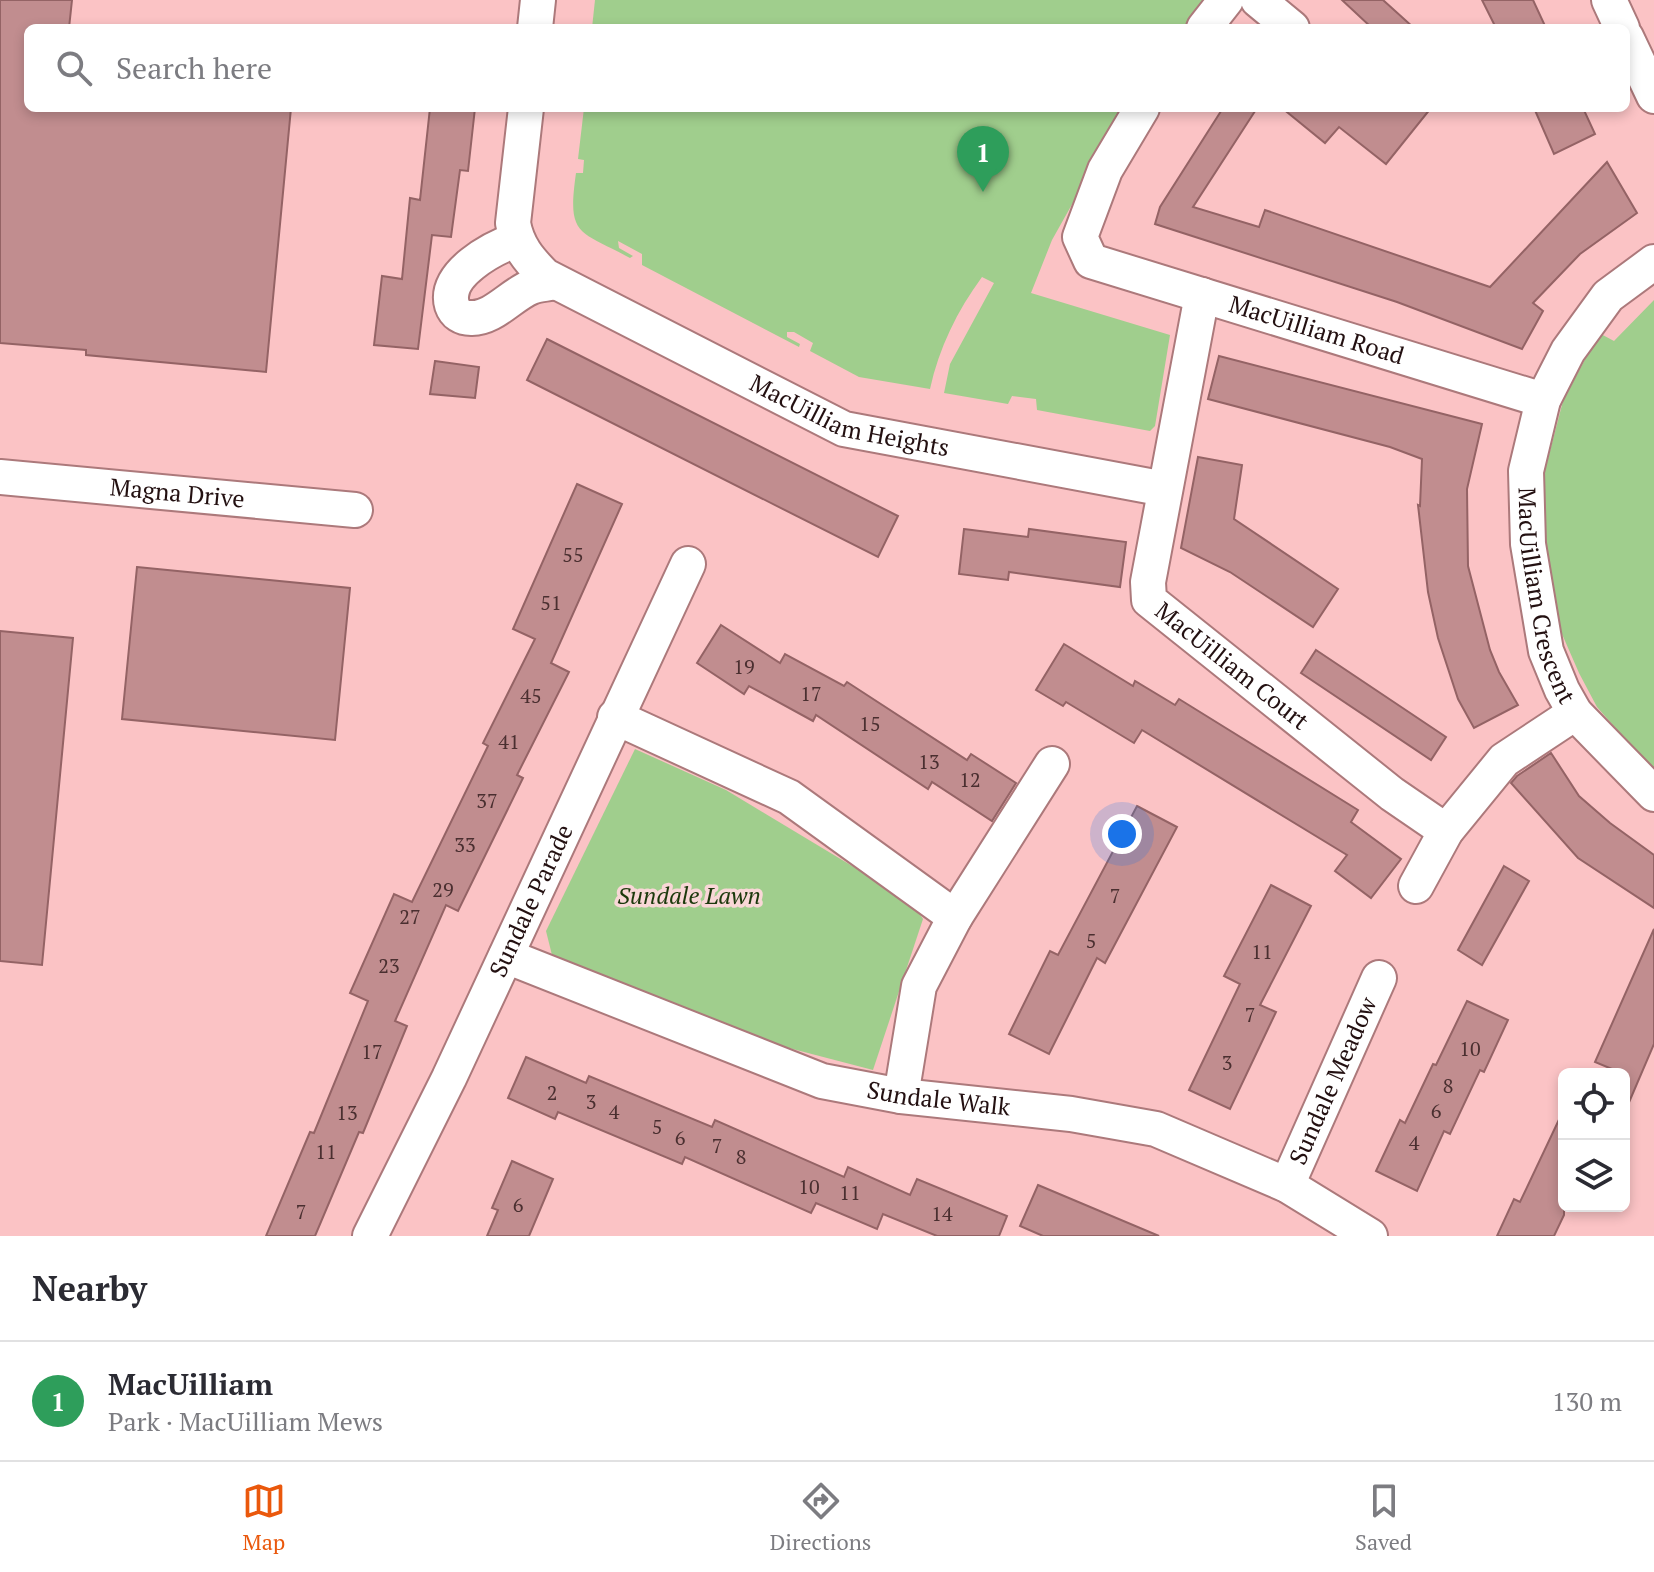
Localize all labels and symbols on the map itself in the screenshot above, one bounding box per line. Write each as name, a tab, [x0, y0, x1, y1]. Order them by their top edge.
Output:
pin: 1	[957, 126, 1009, 192]
street label: MacUilliam Road	[1225, 287, 1408, 371]
street label: MacUilliam Heights	[745, 366, 952, 463]
street label: Magna Drive	[109, 470, 246, 515]
street label: MacUilliam Crescent	[1511, 487, 1584, 709]
house number: 55	[562, 541, 584, 568]
house number: 51	[540, 589, 562, 616]
street label: MacUilliam Court	[1149, 594, 1316, 737]
house number: 19	[733, 653, 755, 680]
house number: 17	[800, 680, 822, 707]
house number: 45	[520, 682, 542, 709]
house number: 15	[859, 710, 881, 737]
house number: 41	[498, 728, 520, 755]
house number: 13	[918, 748, 940, 775]
house number: 12	[959, 766, 981, 793]
house number: 37	[476, 787, 498, 814]
your location	[1102, 814, 1142, 854]
street label: Sundale Parade	[481, 819, 580, 982]
house number: 33	[454, 831, 476, 858]
house number: 29	[432, 876, 454, 903]
park label: Sundale Lawn	[617, 879, 761, 911]
house number: 7	[1110, 882, 1120, 909]
house number: 27	[399, 903, 421, 930]
house number: 5	[1086, 927, 1096, 954]
house number: 11	[1251, 938, 1273, 965]
house number: 23	[378, 952, 400, 979]
street label: Sundale Meadow	[1281, 991, 1384, 1169]
house number: 7	[1245, 1001, 1255, 1028]
house number: 10	[1459, 1035, 1481, 1062]
house number: 17	[361, 1038, 383, 1065]
house number: 3	[1222, 1049, 1232, 1076]
house number: 8	[1443, 1072, 1453, 1099]
street label: Sundale Walk	[864, 1073, 1013, 1123]
house number: 2	[547, 1079, 557, 1106]
house number: 3	[586, 1088, 596, 1115]
house number: 6	[1431, 1097, 1442, 1124]
house number: 4	[609, 1098, 620, 1125]
house number: 13	[336, 1099, 358, 1126]
house number: 5	[652, 1113, 662, 1140]
house number: 6	[675, 1124, 686, 1151]
house number: 4	[1409, 1129, 1420, 1156]
house number: 7	[712, 1132, 722, 1159]
house number: 11	[315, 1138, 337, 1165]
house number: 8	[736, 1143, 746, 1170]
house number: 10	[798, 1173, 820, 1200]
house number: 11	[839, 1179, 861, 1206]
house number: 6	[513, 1191, 524, 1218]
house number: 7	[296, 1198, 306, 1225]
house number: 14	[931, 1200, 953, 1227]

